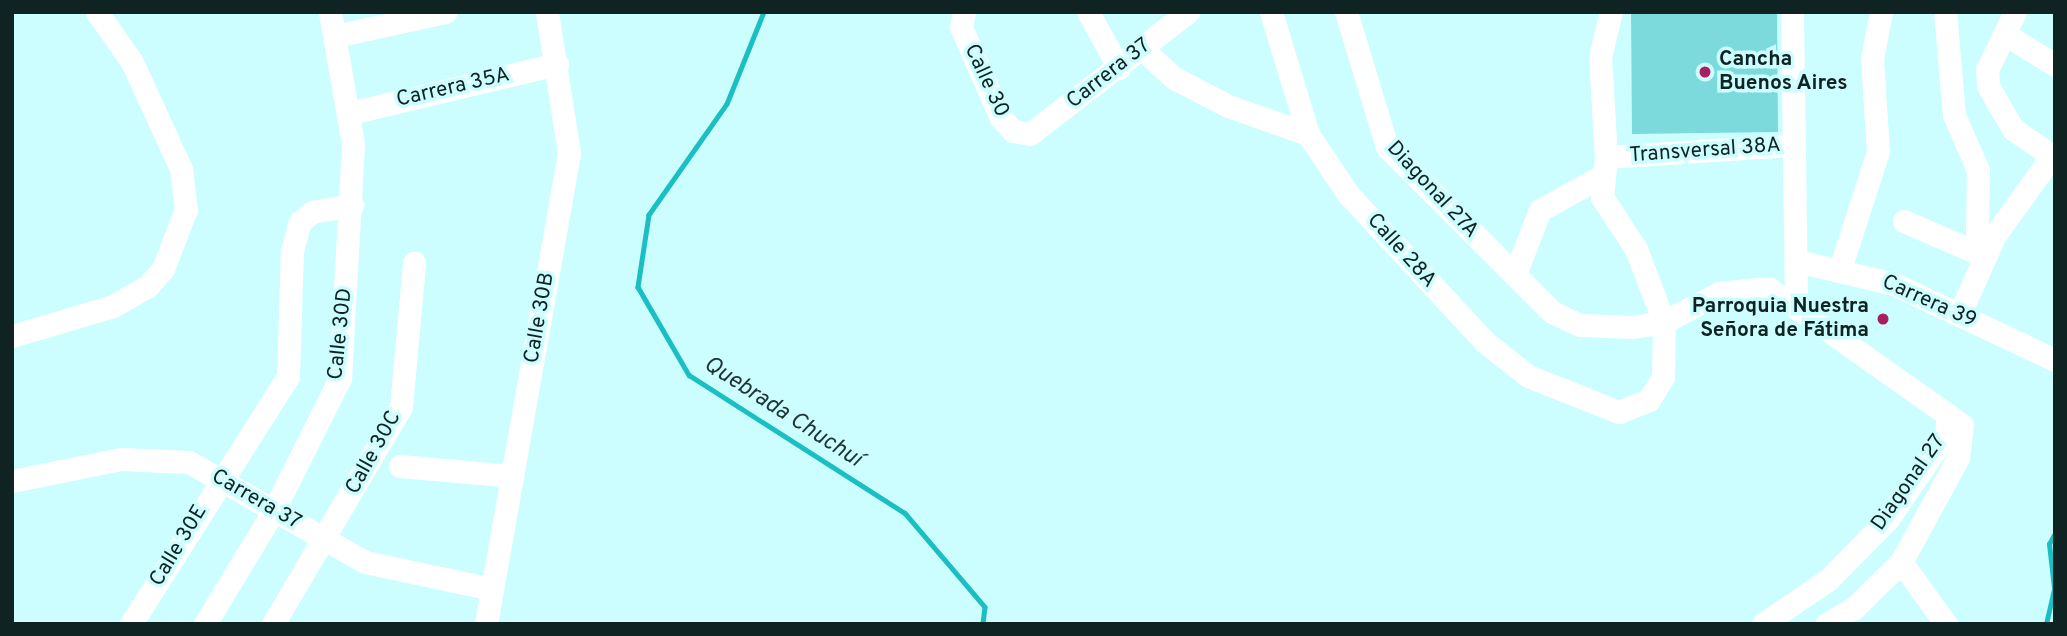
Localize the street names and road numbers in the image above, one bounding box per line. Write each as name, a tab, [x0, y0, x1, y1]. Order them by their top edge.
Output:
street label: Carrera 37	[1062, 34, 1156, 114]
street label: Calle 30	[958, 40, 1014, 122]
street label: Carrera 35A	[394, 63, 512, 113]
street label: Transversal 38A	[1629, 133, 1781, 169]
street label: Diagonal 27A	[1381, 136, 1483, 244]
street label: Calle 28A	[1361, 209, 1441, 293]
street label: Carrera 39	[1878, 270, 1980, 334]
street label: Calle 30B	[520, 271, 560, 365]
street label: Calle 30D	[324, 287, 358, 381]
street label: Calle 30C	[341, 407, 407, 499]
street label: Diagonal 27	[1867, 430, 1951, 536]
street label: Carrera 37	[207, 464, 305, 536]
street label: Calle 30E	[145, 501, 213, 591]

